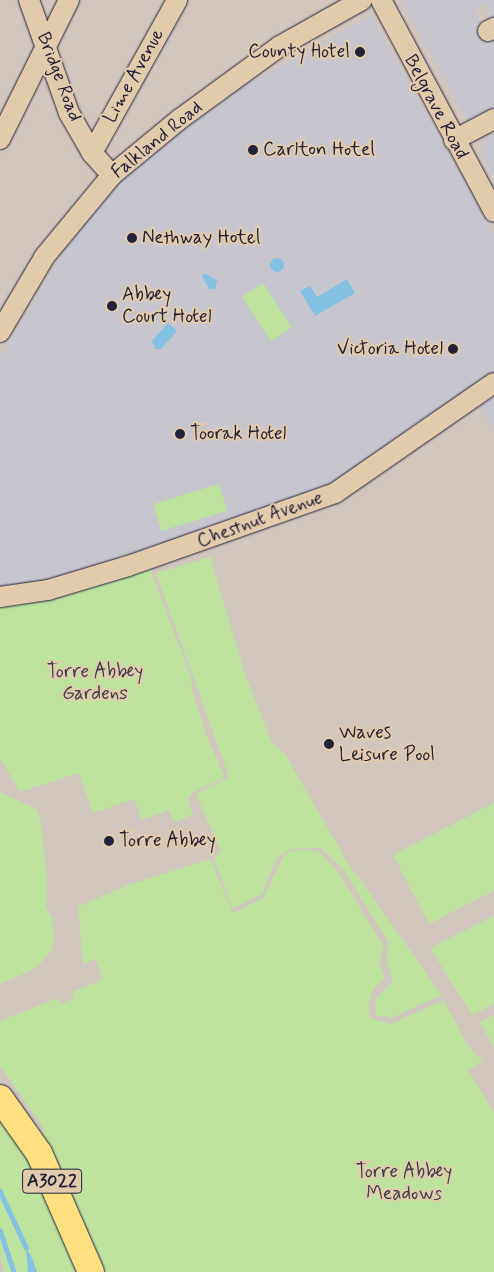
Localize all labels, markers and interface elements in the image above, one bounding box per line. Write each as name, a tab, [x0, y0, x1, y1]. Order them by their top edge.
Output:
street label: Lime Avenue	[98, 24, 170, 128]
street label: Bridge Road	[32, 29, 86, 125]
place label: County Hotel	[249, 41, 350, 63]
marker: County Hotel	[354, 46, 366, 58]
street label: Belgrave Road	[399, 51, 473, 163]
street label: Falkland Road	[107, 96, 207, 184]
place label: Carlton Hotel	[263, 139, 370, 161]
marker: Carlton Hotel	[247, 144, 259, 156]
place label: Nethway Hotel	[142, 227, 256, 249]
marker: Nethway Hotel	[126, 232, 138, 244]
place label: Abbey Court Hotel	[122, 284, 211, 328]
marker: Abbey Court Hotel	[106, 300, 118, 312]
place label: Victoria Hotel	[337, 338, 443, 360]
marker: Victoria Hotel	[447, 343, 459, 355]
place label: Toorak Hotel	[190, 423, 286, 445]
marker: Toorak Hotel	[174, 428, 186, 440]
street label: Chestnut Avenue	[192, 486, 328, 554]
park label: Torre Abbey Gardens	[47, 661, 143, 705]
place label: Waves Leisure Pool	[339, 722, 432, 766]
marker: Waves Leisure Pool	[323, 738, 335, 750]
place label: Torre Abbey	[119, 830, 216, 852]
marker: Torre Abbey	[103, 835, 115, 847]
park label: Torre Abbey Meadows	[356, 1161, 452, 1205]
road number: A3022	[22, 1166, 82, 1196]

